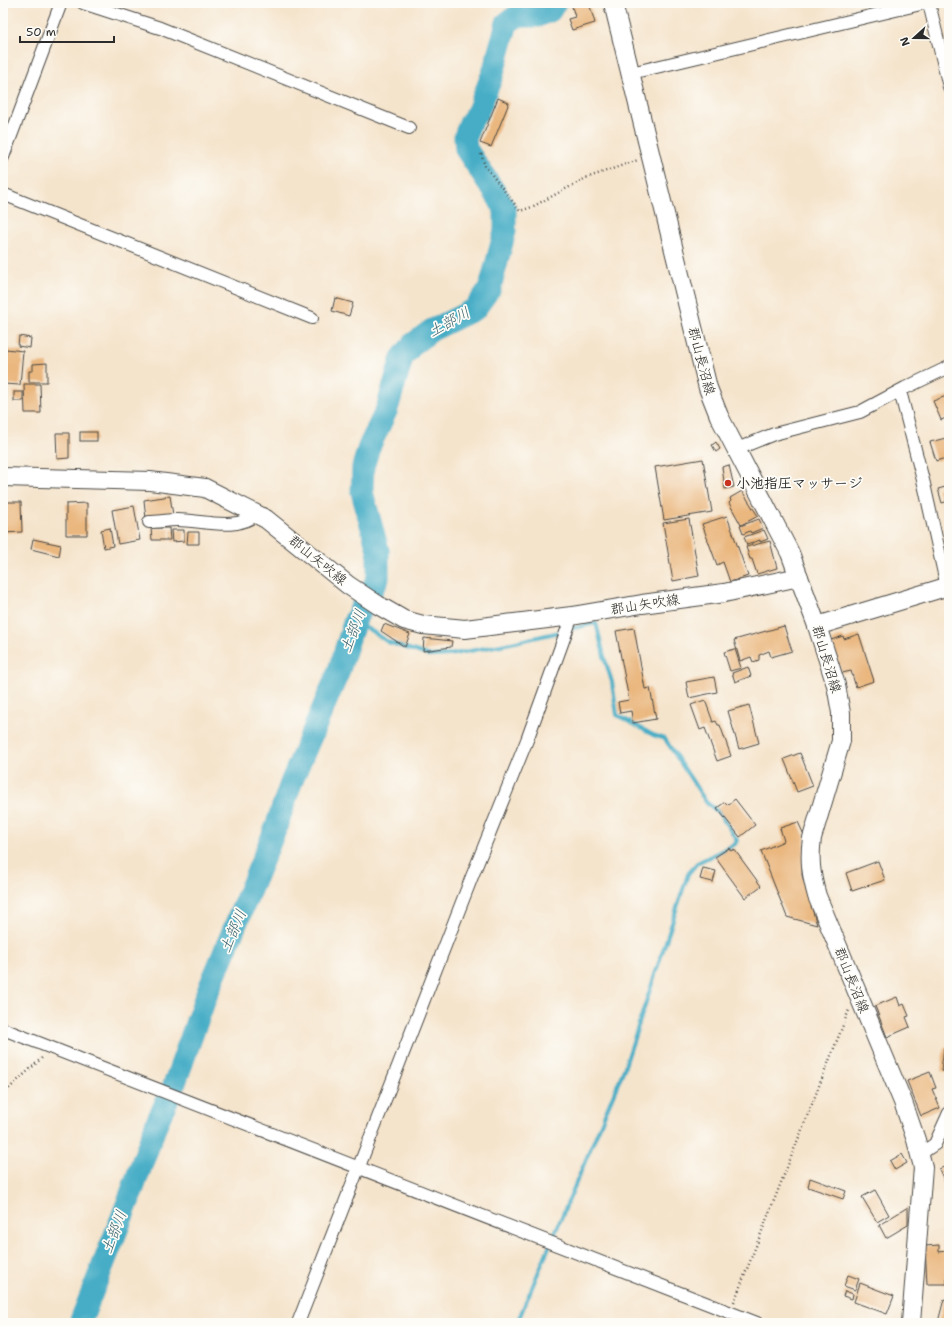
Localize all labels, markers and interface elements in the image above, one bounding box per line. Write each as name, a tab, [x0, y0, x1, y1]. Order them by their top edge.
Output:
scale bar	[20, 18, 114, 44]
north arrow	[894, 18, 934, 58]
text: 50 m	[26, 24, 56, 40]
text: N	[896, 34, 914, 48]
water label: 土部川	[424, 302, 474, 342]
street label: 郡山長沼線	[684, 325, 720, 397]
place label: 小池指圧マッサージ	[736, 474, 862, 492]
marker: 小池指圧マッサージ	[723, 478, 733, 488]
street label: 郡山矢吹線	[285, 531, 351, 589]
street label: 郡山矢吹線	[609, 590, 681, 618]
water label: 土部川	[336, 606, 370, 656]
street label: 郡山長沼線	[808, 623, 846, 695]
water label: 土部川	[215, 906, 251, 956]
street label: 郡山長沼線	[831, 944, 873, 1016]
water label: 土部川	[97, 1207, 131, 1257]

